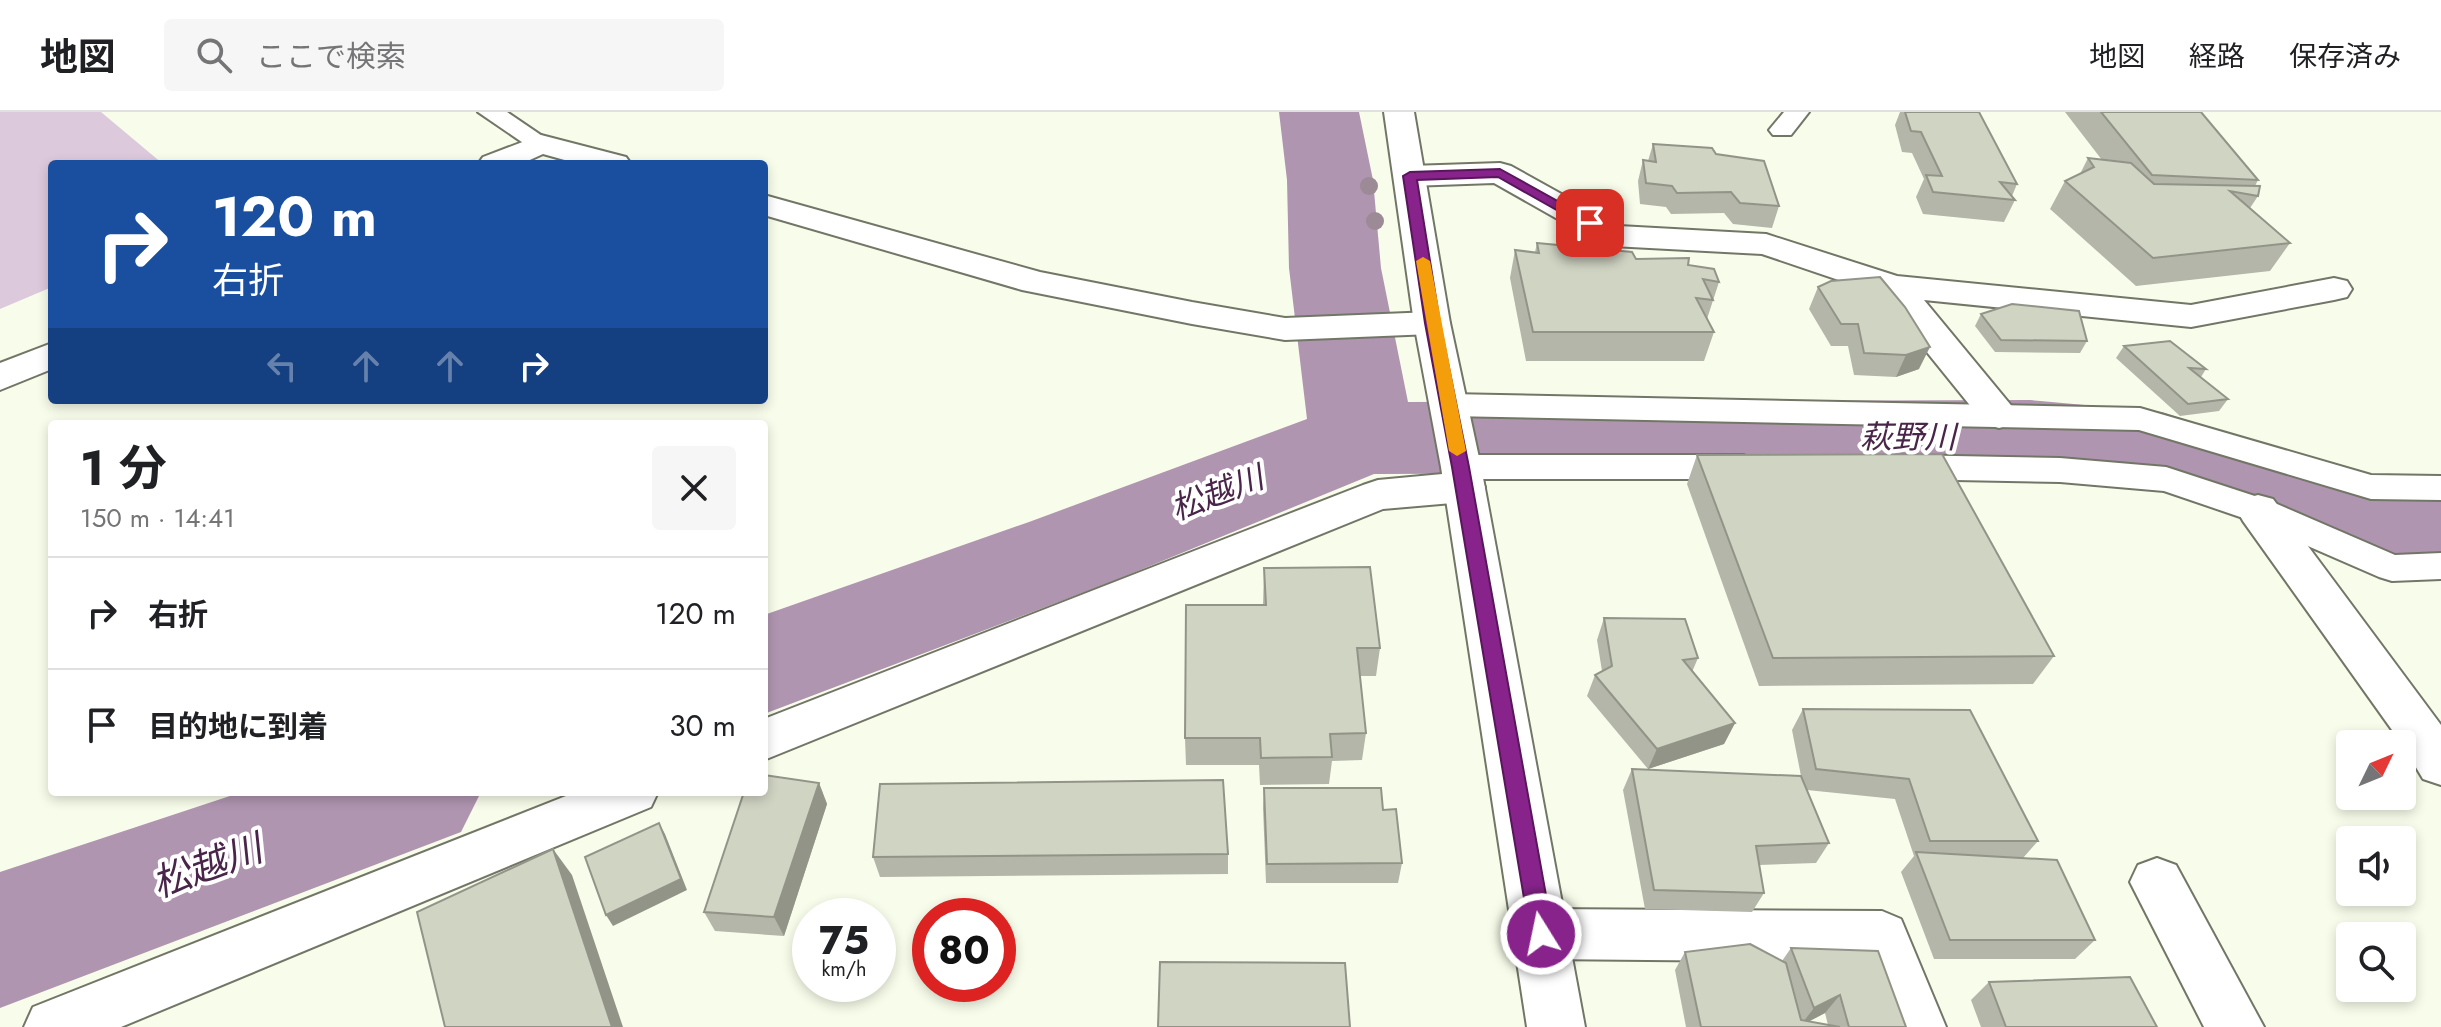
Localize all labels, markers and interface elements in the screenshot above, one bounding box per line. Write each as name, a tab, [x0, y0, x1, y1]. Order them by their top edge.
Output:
search box	[164, 19, 724, 91]
text: 地図	[40, 29, 116, 84]
icon: search	[192, 33, 236, 77]
text: ここで検索	[256, 35, 406, 78]
text: 地図	[2089, 36, 2145, 77]
text: 経路	[2189, 36, 2245, 77]
text: 保存済み	[2289, 36, 2401, 77]
text: 120 m	[212, 176, 377, 257]
pin	[1556, 189, 1624, 257]
icon: right	[80, 192, 184, 296]
icon: arrive	[1568, 201, 1612, 245]
text: 右折	[212, 254, 284, 306]
icon: left	[260, 344, 304, 388]
icon: ahead	[344, 344, 388, 388]
icon: ahead	[428, 344, 472, 388]
icon: right	[512, 344, 556, 388]
water label: 萩野川	[1860, 414, 1959, 460]
text: 1 分	[80, 434, 167, 503]
button: close	[652, 446, 736, 530]
water label: 松越川	[1164, 453, 1273, 532]
text: 150 m · 14:41	[80, 499, 235, 537]
icon: right	[80, 591, 124, 635]
text: 120 m	[655, 592, 736, 635]
text: 右折	[148, 593, 208, 636]
icon: arrive	[80, 703, 124, 747]
text: 30 m	[669, 704, 736, 747]
text: 目的地に到着	[148, 705, 328, 748]
north arrow	[2336, 730, 2416, 810]
map controls	[2336, 730, 2416, 1002]
water label: 松越川	[144, 819, 274, 911]
button: sound	[2336, 826, 2416, 906]
position arrow	[1499, 892, 1583, 976]
speed limit sign: 80	[912, 898, 1016, 1002]
text: 75	[819, 911, 869, 969]
button: search	[2336, 922, 2416, 1002]
text: km/h	[821, 955, 867, 984]

